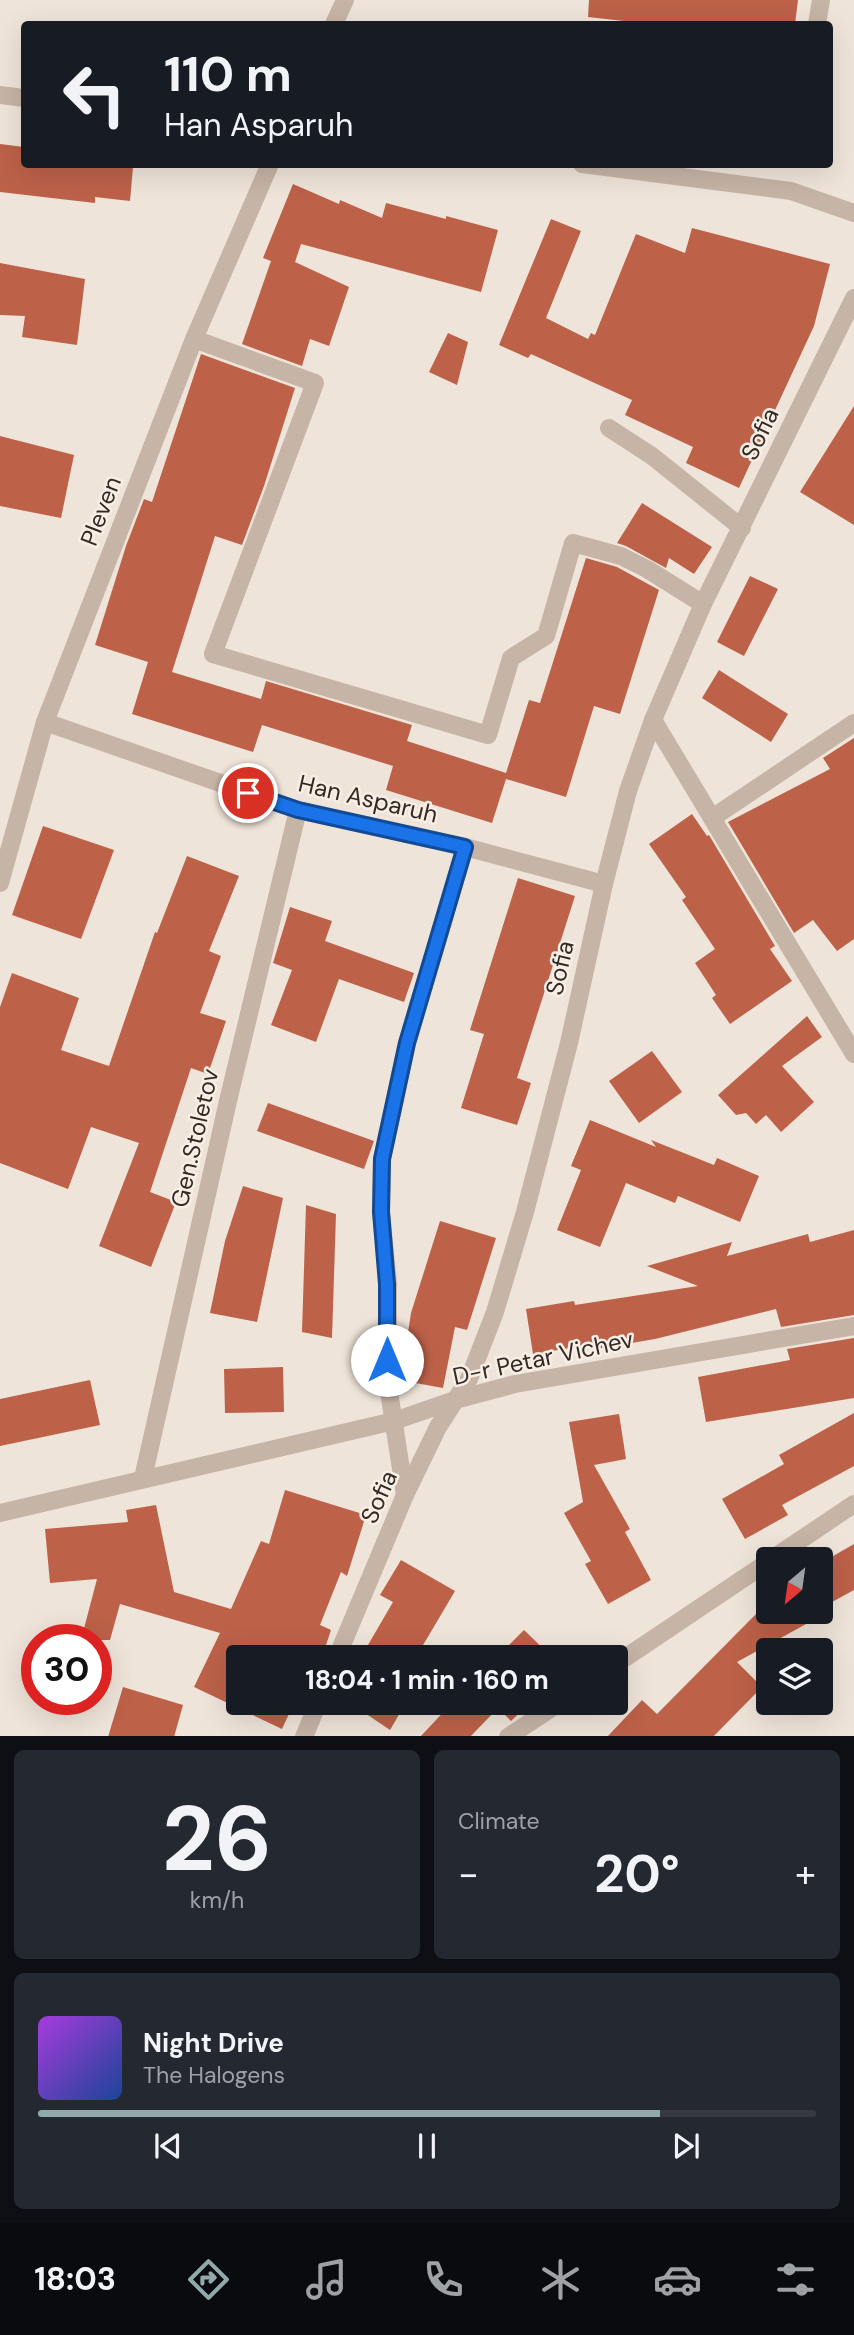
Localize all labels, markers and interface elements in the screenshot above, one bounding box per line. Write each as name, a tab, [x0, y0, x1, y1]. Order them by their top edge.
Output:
text: 110 m	[164, 42, 292, 106]
icon: left	[49, 49, 140, 140]
text: Han Asparuh	[164, 104, 353, 146]
street label: Sofia	[734, 402, 785, 465]
street label: Pleven	[73, 472, 128, 550]
pin	[218, 763, 278, 823]
street label: Han Asparuh	[295, 767, 441, 830]
icon: arrive	[229, 774, 267, 812]
street label: Sofia	[538, 938, 581, 998]
street label: Gen.Stoletov	[163, 1065, 226, 1210]
position arrow	[350, 1323, 424, 1397]
street label: D-r Petar Vichev	[450, 1323, 636, 1392]
street label: Sofia	[353, 1465, 404, 1528]
north arrow	[756, 1547, 833, 1624]
map controls	[756, 1547, 833, 1715]
speed limit sign: 30	[21, 1624, 112, 1715]
button: layers	[756, 1638, 833, 1715]
text: 18:04 · 1 min · 160 m	[305, 1663, 549, 1697]
text: 26	[162, 1780, 272, 1898]
text: Climate	[458, 1806, 540, 1836]
text: 20°	[594, 1840, 680, 1908]
text: −	[458, 1849, 479, 1899]
text: +	[795, 1849, 816, 1899]
text: km/h	[190, 1885, 244, 1915]
text: Night Drive	[143, 2026, 284, 2060]
text: The Halogens	[143, 2060, 285, 2090]
icon: previous	[149, 2127, 187, 2165]
icon: pause	[408, 2127, 446, 2165]
icon: next	[667, 2127, 705, 2165]
icon: directions	[184, 2255, 233, 2304]
icon: music	[302, 2255, 351, 2304]
icon: phone	[419, 2255, 468, 2304]
icon: climate	[536, 2255, 585, 2304]
icon: car	[653, 2255, 702, 2304]
icon: filters	[771, 2255, 820, 2304]
text: 18:03	[34, 2258, 116, 2300]

